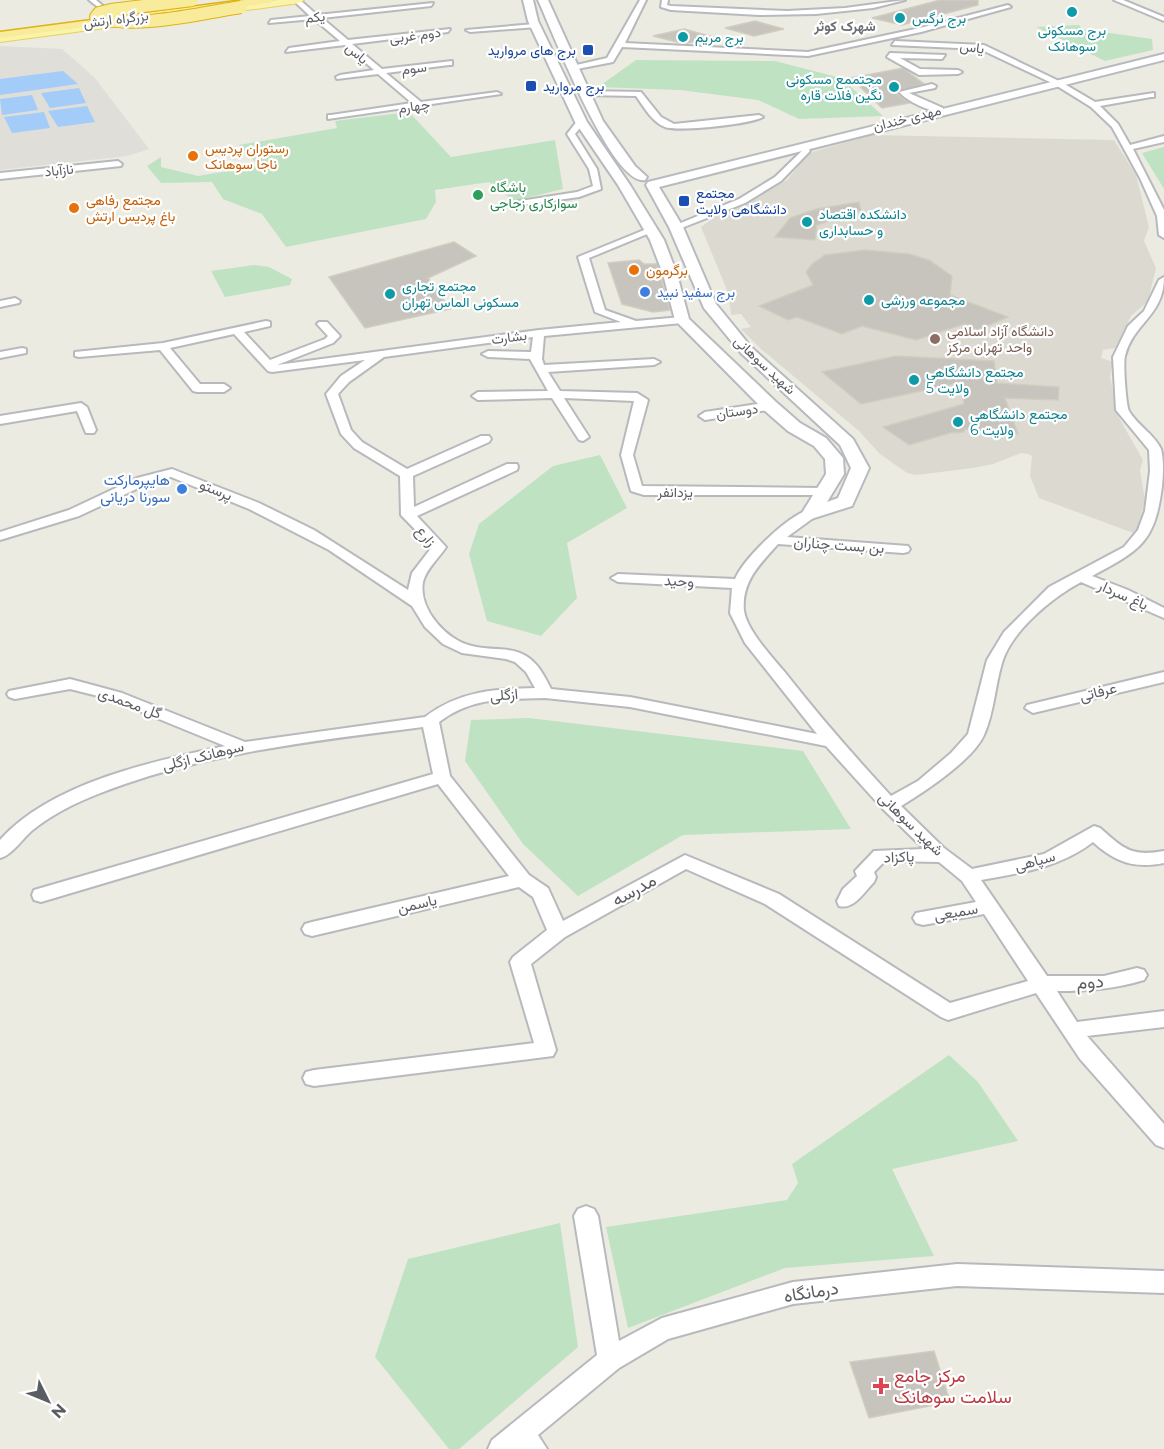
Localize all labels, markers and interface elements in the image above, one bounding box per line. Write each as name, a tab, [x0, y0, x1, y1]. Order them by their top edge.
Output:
marker: برج مسکونی سوهانک	[1065, 5, 1079, 19]
street label: بزرگراه ارتش	[82, 6, 150, 32]
street label: یکم	[304, 7, 326, 27]
place label: برج نرگس	[912, 9, 966, 29]
marker: برج نرگس	[893, 11, 907, 25]
district label: شهرک کوثر	[813, 17, 876, 35]
place label: برج مسکونی سوهانک	[1038, 21, 1106, 55]
street label: دوم غربی	[388, 23, 442, 47]
place label: برج مریم	[695, 28, 744, 48]
marker: برج مریم	[676, 30, 690, 44]
street label: یاس	[959, 36, 985, 58]
street label: یاس	[342, 38, 372, 68]
place label: برج های مروارید	[488, 41, 576, 61]
marker: برج های مروارید	[581, 43, 595, 57]
street label: سوم	[400, 58, 428, 78]
place label: مجتممع مسکونی نگین فلات قاره	[786, 70, 882, 104]
place label: برج مروارید	[543, 77, 604, 97]
marker: برج مروارید	[524, 79, 538, 93]
marker: مجتممع مسکونی نگین فلات قاره	[887, 80, 901, 94]
street label: چهارم	[397, 95, 431, 118]
street label: مهدی خندان	[871, 101, 943, 135]
place label: رستوران پردیس ناجا سوهانک	[205, 139, 289, 173]
marker: رستوران پردیس ناجا سوهانک	[186, 149, 200, 163]
street label: نازآباد	[44, 160, 74, 180]
place label: باشگاه سواركاری زجاجی	[490, 178, 577, 212]
place label: مجتمع دانشگاهی ولایت	[696, 184, 787, 218]
marker: باشگاه سواركاری زجاجی	[471, 188, 485, 202]
place label: مجتمع رفاهی باغ پردیس ارتش	[86, 191, 175, 227]
marker: مجتمع دانشگاهی ولایت	[677, 194, 691, 208]
marker: مجتمع رفاهی باغ پردیس ارتش	[67, 201, 81, 215]
place label: دانشکده اقتصاد و حسابداری	[819, 205, 907, 239]
marker: دانشکده اقتصاد و حسابداری	[800, 215, 814, 229]
place label: برگرمون	[646, 261, 688, 279]
marker: برگرمون	[627, 263, 641, 277]
place label: مجتمع تجاری مسکونی الماس تهران	[402, 277, 519, 311]
place label: برج سفید نبید	[657, 283, 735, 303]
marker: برج سفید نبید	[638, 285, 652, 299]
marker: مجتمع تجاری مسکونی الماس تهران	[383, 287, 397, 301]
place label: مجموعه ورزشی	[881, 291, 965, 309]
marker: مجموعه ورزشی	[862, 293, 876, 307]
place label: دانشگاه آزاد اسلامی واحد تهران مرکز	[946, 322, 1054, 356]
street label: بشارت	[490, 326, 528, 348]
street label: شهید سوهانی	[730, 332, 800, 398]
marker: دانشگاه آزاد اسلامی واحد تهران مرکز	[928, 332, 942, 346]
place label: مجتمع دانشگاهی ولایت 5	[926, 363, 1024, 397]
marker: مجتمع دانشگاهی ولایت 5	[907, 373, 921, 387]
street label: دوستان	[715, 399, 760, 423]
place label: مجتمع دانشگاهی ولایت 6	[970, 405, 1068, 439]
marker: مجتمع دانشگاهی ولایت 6	[951, 415, 965, 429]
place label: هایپرمارکت سورنا دریانی	[100, 470, 170, 507]
street label: پرستو	[197, 474, 235, 506]
marker: هایپرمارکت سورنا دریانی	[175, 482, 189, 496]
street label: یزدانفر	[656, 483, 693, 501]
street label: زارع	[410, 521, 441, 552]
street label: بن بست چناران	[793, 532, 885, 558]
street label: وحید	[663, 570, 695, 591]
street label: باغ سردار	[1093, 575, 1151, 616]
street label: عرفاتی	[1077, 678, 1119, 706]
street label: گل محمدی	[96, 682, 165, 724]
street label: ازگلی	[489, 684, 519, 706]
street label: سوهانک ازگلی	[160, 736, 246, 776]
street label: شهید سوهانی	[874, 788, 948, 860]
street label: پاکزاد	[883, 846, 915, 868]
street label: سپاهی	[1012, 846, 1058, 876]
street label: مدرسه	[608, 869, 660, 911]
street label: یاسمن	[395, 890, 439, 918]
street label: سمیعی	[933, 898, 980, 926]
street label: دوم	[1076, 970, 1104, 995]
street label: درمانگاه	[782, 1277, 840, 1307]
place label: مرکز جامع سلامت سوهانک	[894, 1365, 1012, 1408]
north arrow	[18, 1371, 78, 1431]
marker: مرکز جامع سلامت سوهانک	[872, 1377, 890, 1395]
text: N	[47, 1400, 70, 1422]

